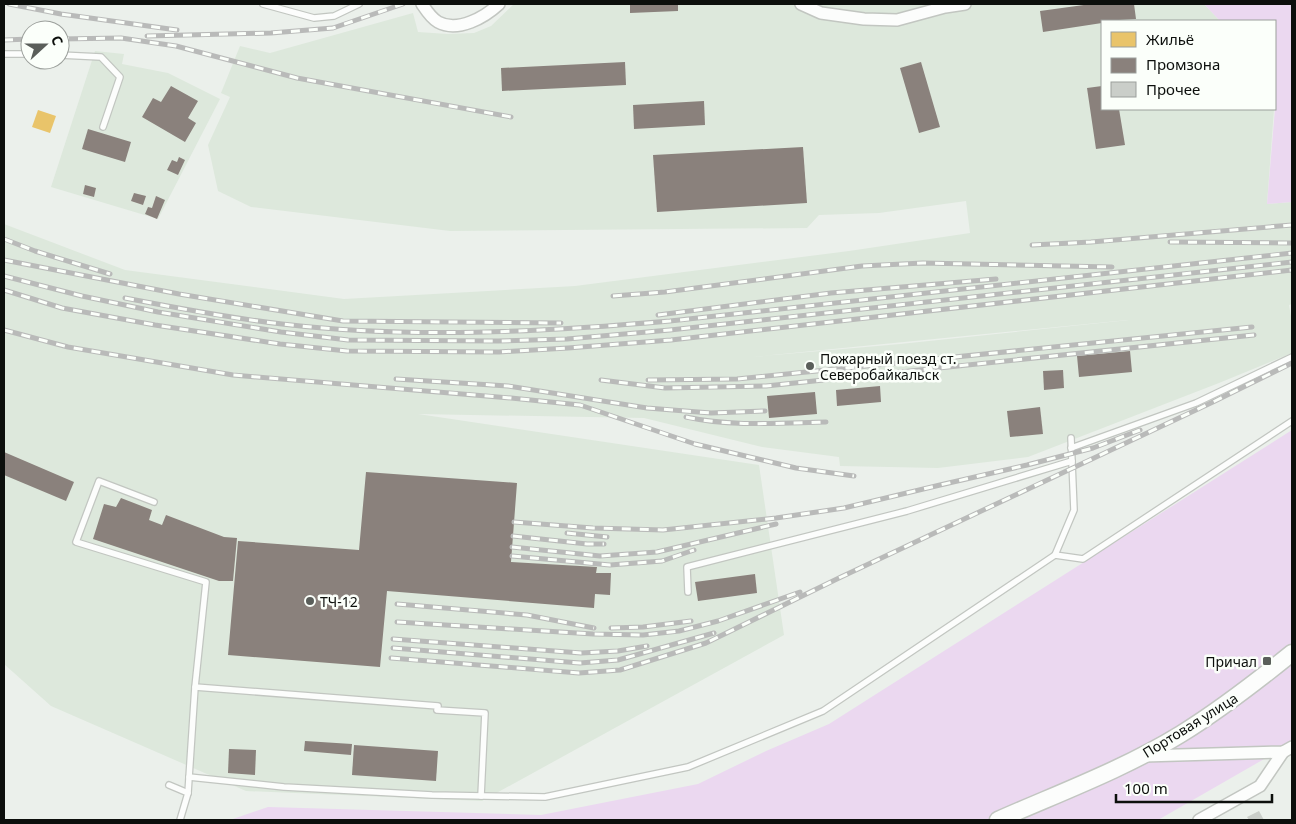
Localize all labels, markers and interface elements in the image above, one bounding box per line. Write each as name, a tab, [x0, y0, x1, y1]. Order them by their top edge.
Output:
north arrow	[20, 20, 70, 70]
legend	[1101, 20, 1276, 110]
text: Жильё	[1146, 29, 1194, 49]
text: С	[47, 33, 68, 48]
text: Промзона	[1146, 54, 1220, 74]
text: Прочее	[1146, 79, 1200, 99]
place label: Пожарный поезд ст. Северобайкальск	[820, 349, 957, 384]
marker: Пожарный поезд ст. Северобайкальск	[804, 360, 816, 372]
place label: ТЧ-12	[320, 592, 358, 611]
marker: ТЧ-12	[304, 595, 316, 607]
place label: Причал	[1205, 652, 1257, 671]
marker: Причал	[1261, 655, 1273, 667]
street label: Портовая улица	[1139, 688, 1241, 762]
scale bar	[1116, 772, 1272, 804]
text: 100 m	[1124, 778, 1168, 798]

